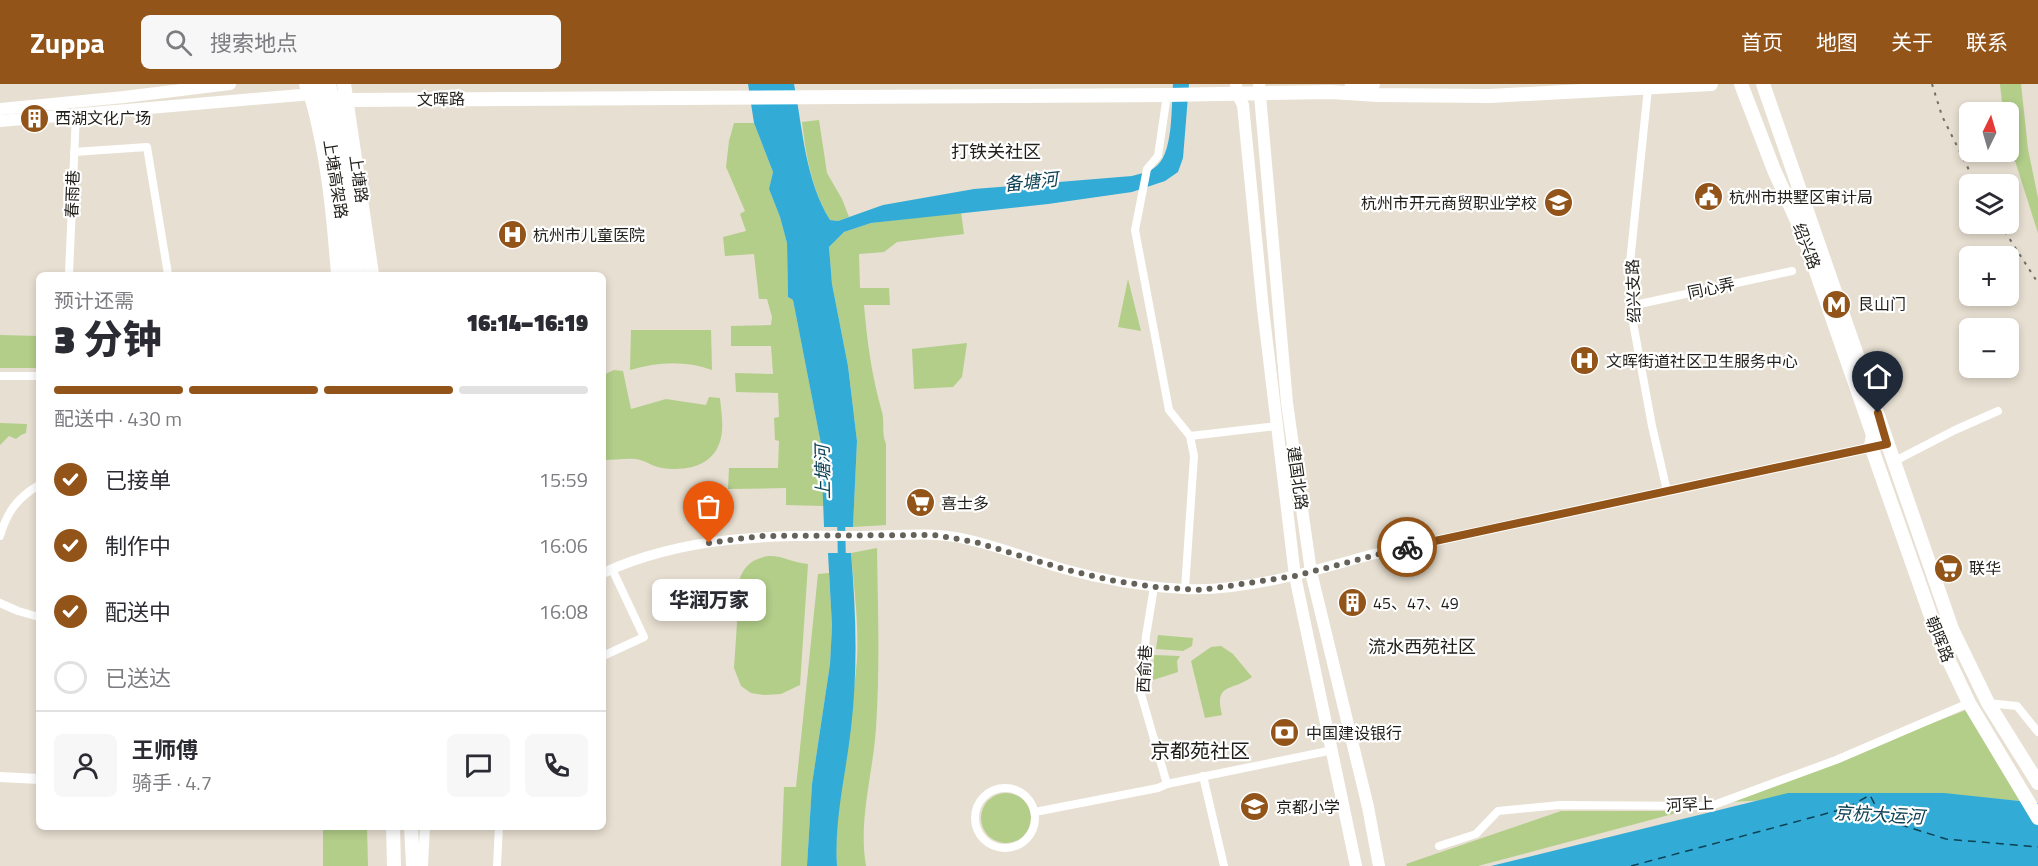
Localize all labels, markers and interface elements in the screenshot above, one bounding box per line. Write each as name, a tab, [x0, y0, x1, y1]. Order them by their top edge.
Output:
search box	[141, 15, 561, 69]
text: Zuppa	[30, 21, 105, 64]
icon: search	[162, 26, 195, 59]
text: 搜索地点	[210, 26, 298, 60]
text: 首页	[1741, 26, 1783, 58]
text: 地图	[1816, 26, 1858, 58]
text: 关于	[1891, 26, 1933, 58]
text: 联系	[1966, 26, 2008, 58]
street label: 文晖路	[417, 87, 465, 111]
building icon: 西湖文化广场	[18, 102, 50, 134]
north arrow	[1959, 102, 2019, 162]
map controls	[1959, 102, 2019, 378]
place label: 西湖文化广场	[55, 106, 151, 130]
street label: 上塘高架路	[318, 138, 354, 220]
district label: 打铁关社区	[951, 138, 1041, 165]
street label: 上塘路	[344, 154, 374, 204]
water label: 备塘河	[1003, 165, 1062, 198]
street label: 春雨巷	[59, 170, 85, 218]
button: layers	[1959, 174, 2019, 234]
public building icon: 杭州市拱墅区审计局	[1692, 181, 1724, 213]
place label: 杭州市拱墅区审计局	[1729, 185, 1873, 209]
school or university icon: 杭州市开元商贸职业学校	[1542, 187, 1574, 219]
place label: 杭州市开元商贸职业学校	[1361, 191, 1537, 215]
hospital icon: 杭州市儿童医院	[496, 219, 528, 251]
street label: 绍兴路	[1787, 219, 1827, 273]
place label: 杭州市儿童医院	[533, 223, 645, 247]
button: +	[1959, 246, 2019, 306]
street label: 绍兴支路	[1620, 259, 1646, 323]
street label: 同心弄	[1685, 271, 1737, 305]
text: 预计还需	[54, 285, 134, 316]
metro station icon: 艮山门	[1821, 288, 1853, 320]
place label: 艮山门	[1858, 292, 1906, 316]
text: 16:14–16:19	[466, 306, 588, 340]
text: 3 分钟	[54, 309, 162, 368]
button: −	[1959, 318, 2019, 378]
hospital icon: 文晖街道社区卫生服务中心	[1569, 345, 1601, 377]
place label: 文晖街道社区卫生服务中心	[1606, 349, 1798, 373]
pin	[1852, 351, 1903, 413]
icon: home	[1861, 360, 1894, 393]
text: 配送中 · 430 m	[54, 403, 182, 434]
water label: 上塘河	[808, 442, 836, 499]
street label: 建国北路	[1282, 445, 1314, 511]
icon: check	[54, 463, 87, 496]
text: 已接单	[105, 463, 171, 497]
text: 15:59	[539, 464, 588, 495]
pin	[683, 481, 734, 543]
supermarket icon: 喜士多	[904, 487, 936, 519]
icon: bag	[692, 490, 725, 523]
place label: 喜士多	[941, 491, 989, 515]
courier	[1377, 517, 1437, 577]
icon: check	[54, 529, 87, 562]
text: 制作中	[105, 529, 171, 563]
text: 16:06	[539, 530, 588, 561]
icon: bike	[1391, 531, 1424, 564]
supermarket icon: 联华	[1932, 552, 1964, 584]
place label: 联华	[1969, 556, 2001, 580]
callout: 华润万家	[652, 579, 766, 621]
text: 华润万家	[669, 584, 749, 615]
building icon: 45、47、49	[1336, 587, 1368, 619]
place label: 45、47、49	[1373, 591, 1459, 615]
icon: check	[54, 595, 87, 628]
text: 配送中	[105, 595, 171, 629]
text: 16:08	[539, 596, 588, 627]
street label: 朝晖路	[1920, 612, 1960, 666]
district label: 流水西苑社区	[1368, 633, 1476, 660]
street label: 西俞巷	[1131, 644, 1157, 694]
text: 已送达	[105, 661, 171, 695]
bank icon: 中国建设银行	[1269, 717, 1301, 749]
place label: 中国建设银行	[1306, 721, 1402, 745]
text: 王师傅	[132, 733, 198, 767]
button: person	[54, 734, 117, 797]
button: chat	[447, 734, 510, 797]
button: phone	[525, 734, 588, 797]
district label: 京都苑社区	[1150, 735, 1250, 766]
text: 骑手 · 4.7	[132, 767, 212, 798]
school or university icon: 京都小学	[1239, 791, 1271, 823]
street label: 河罕上	[1665, 791, 1715, 817]
place label: 京都小学	[1276, 795, 1340, 819]
water label: 京杭大运河	[1833, 799, 1928, 830]

